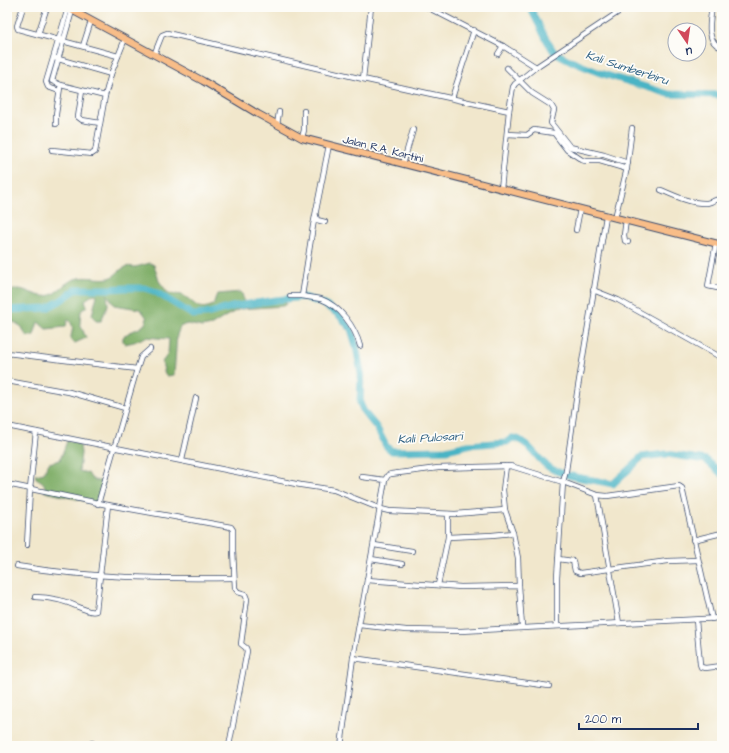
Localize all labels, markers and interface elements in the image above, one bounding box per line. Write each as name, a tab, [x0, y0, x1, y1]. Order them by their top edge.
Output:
north arrow	[667, 22, 707, 62]
text: U	[684, 43, 695, 59]
water label: Kali Sumberbiru	[583, 47, 671, 90]
street label: Jalan R.A. Kartini	[341, 132, 425, 166]
water label: Kali Pulosari	[397, 428, 465, 448]
scale bar	[579, 705, 698, 731]
text: 200 m	[585, 711, 622, 728]

